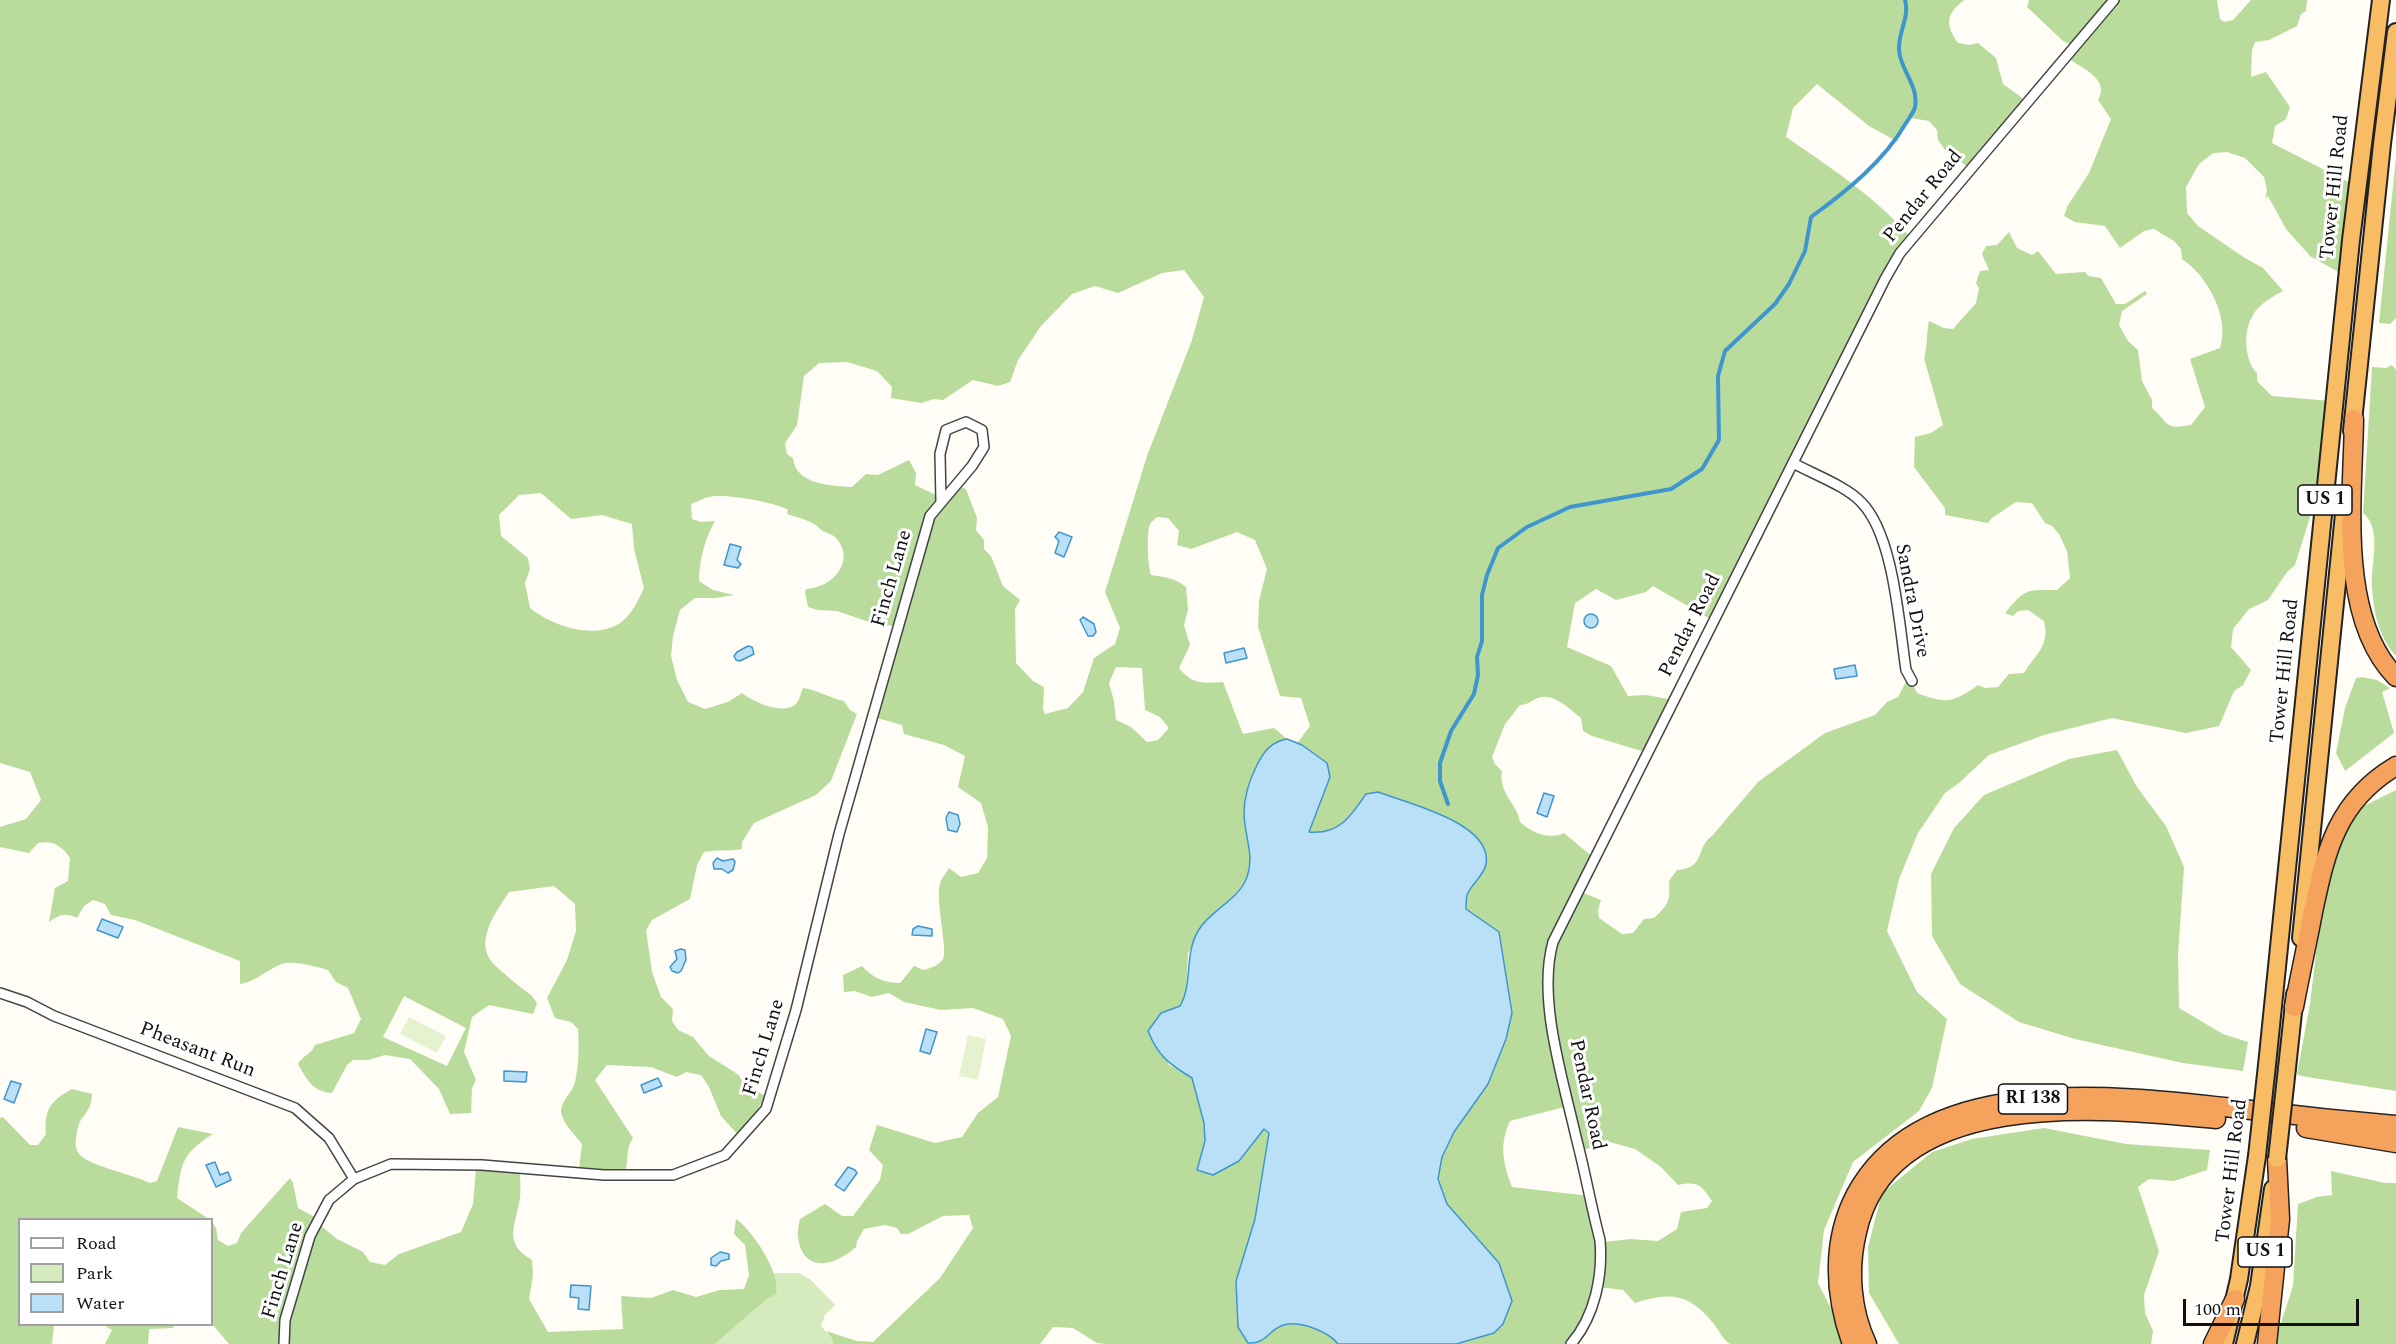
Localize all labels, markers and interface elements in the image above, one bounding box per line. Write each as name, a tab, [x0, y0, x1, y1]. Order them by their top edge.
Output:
street label: Tower Hill Road	[2316, 114, 2356, 260]
street label: Pendar Road	[1879, 146, 1969, 248]
road number: US 1	[2298, 485, 2352, 515]
street label: Finch Lane	[868, 528, 918, 630]
street label: Sandra Drive	[1888, 542, 1934, 660]
street label: Pendar Road	[1655, 570, 1727, 682]
street label: Tower Hill Road	[2266, 598, 2306, 744]
street label: Finch Lane	[739, 997, 791, 1099]
street label: Pheasant Run	[136, 1018, 258, 1084]
street label: Pendar Road	[1563, 1037, 1609, 1153]
road number: RI 138	[1998, 1084, 2068, 1114]
street label: Tower Hill Road	[2212, 1097, 2254, 1245]
legend	[18, 1218, 213, 1326]
street label: Finch Lane	[258, 1220, 310, 1322]
text: Road	[76, 1230, 117, 1257]
road number: US 1	[2238, 1237, 2292, 1267]
text: Park	[76, 1260, 113, 1287]
scale bar	[2186, 1287, 2362, 1325]
text: Water	[76, 1290, 124, 1317]
text: 100 m	[2194, 1296, 2241, 1323]

